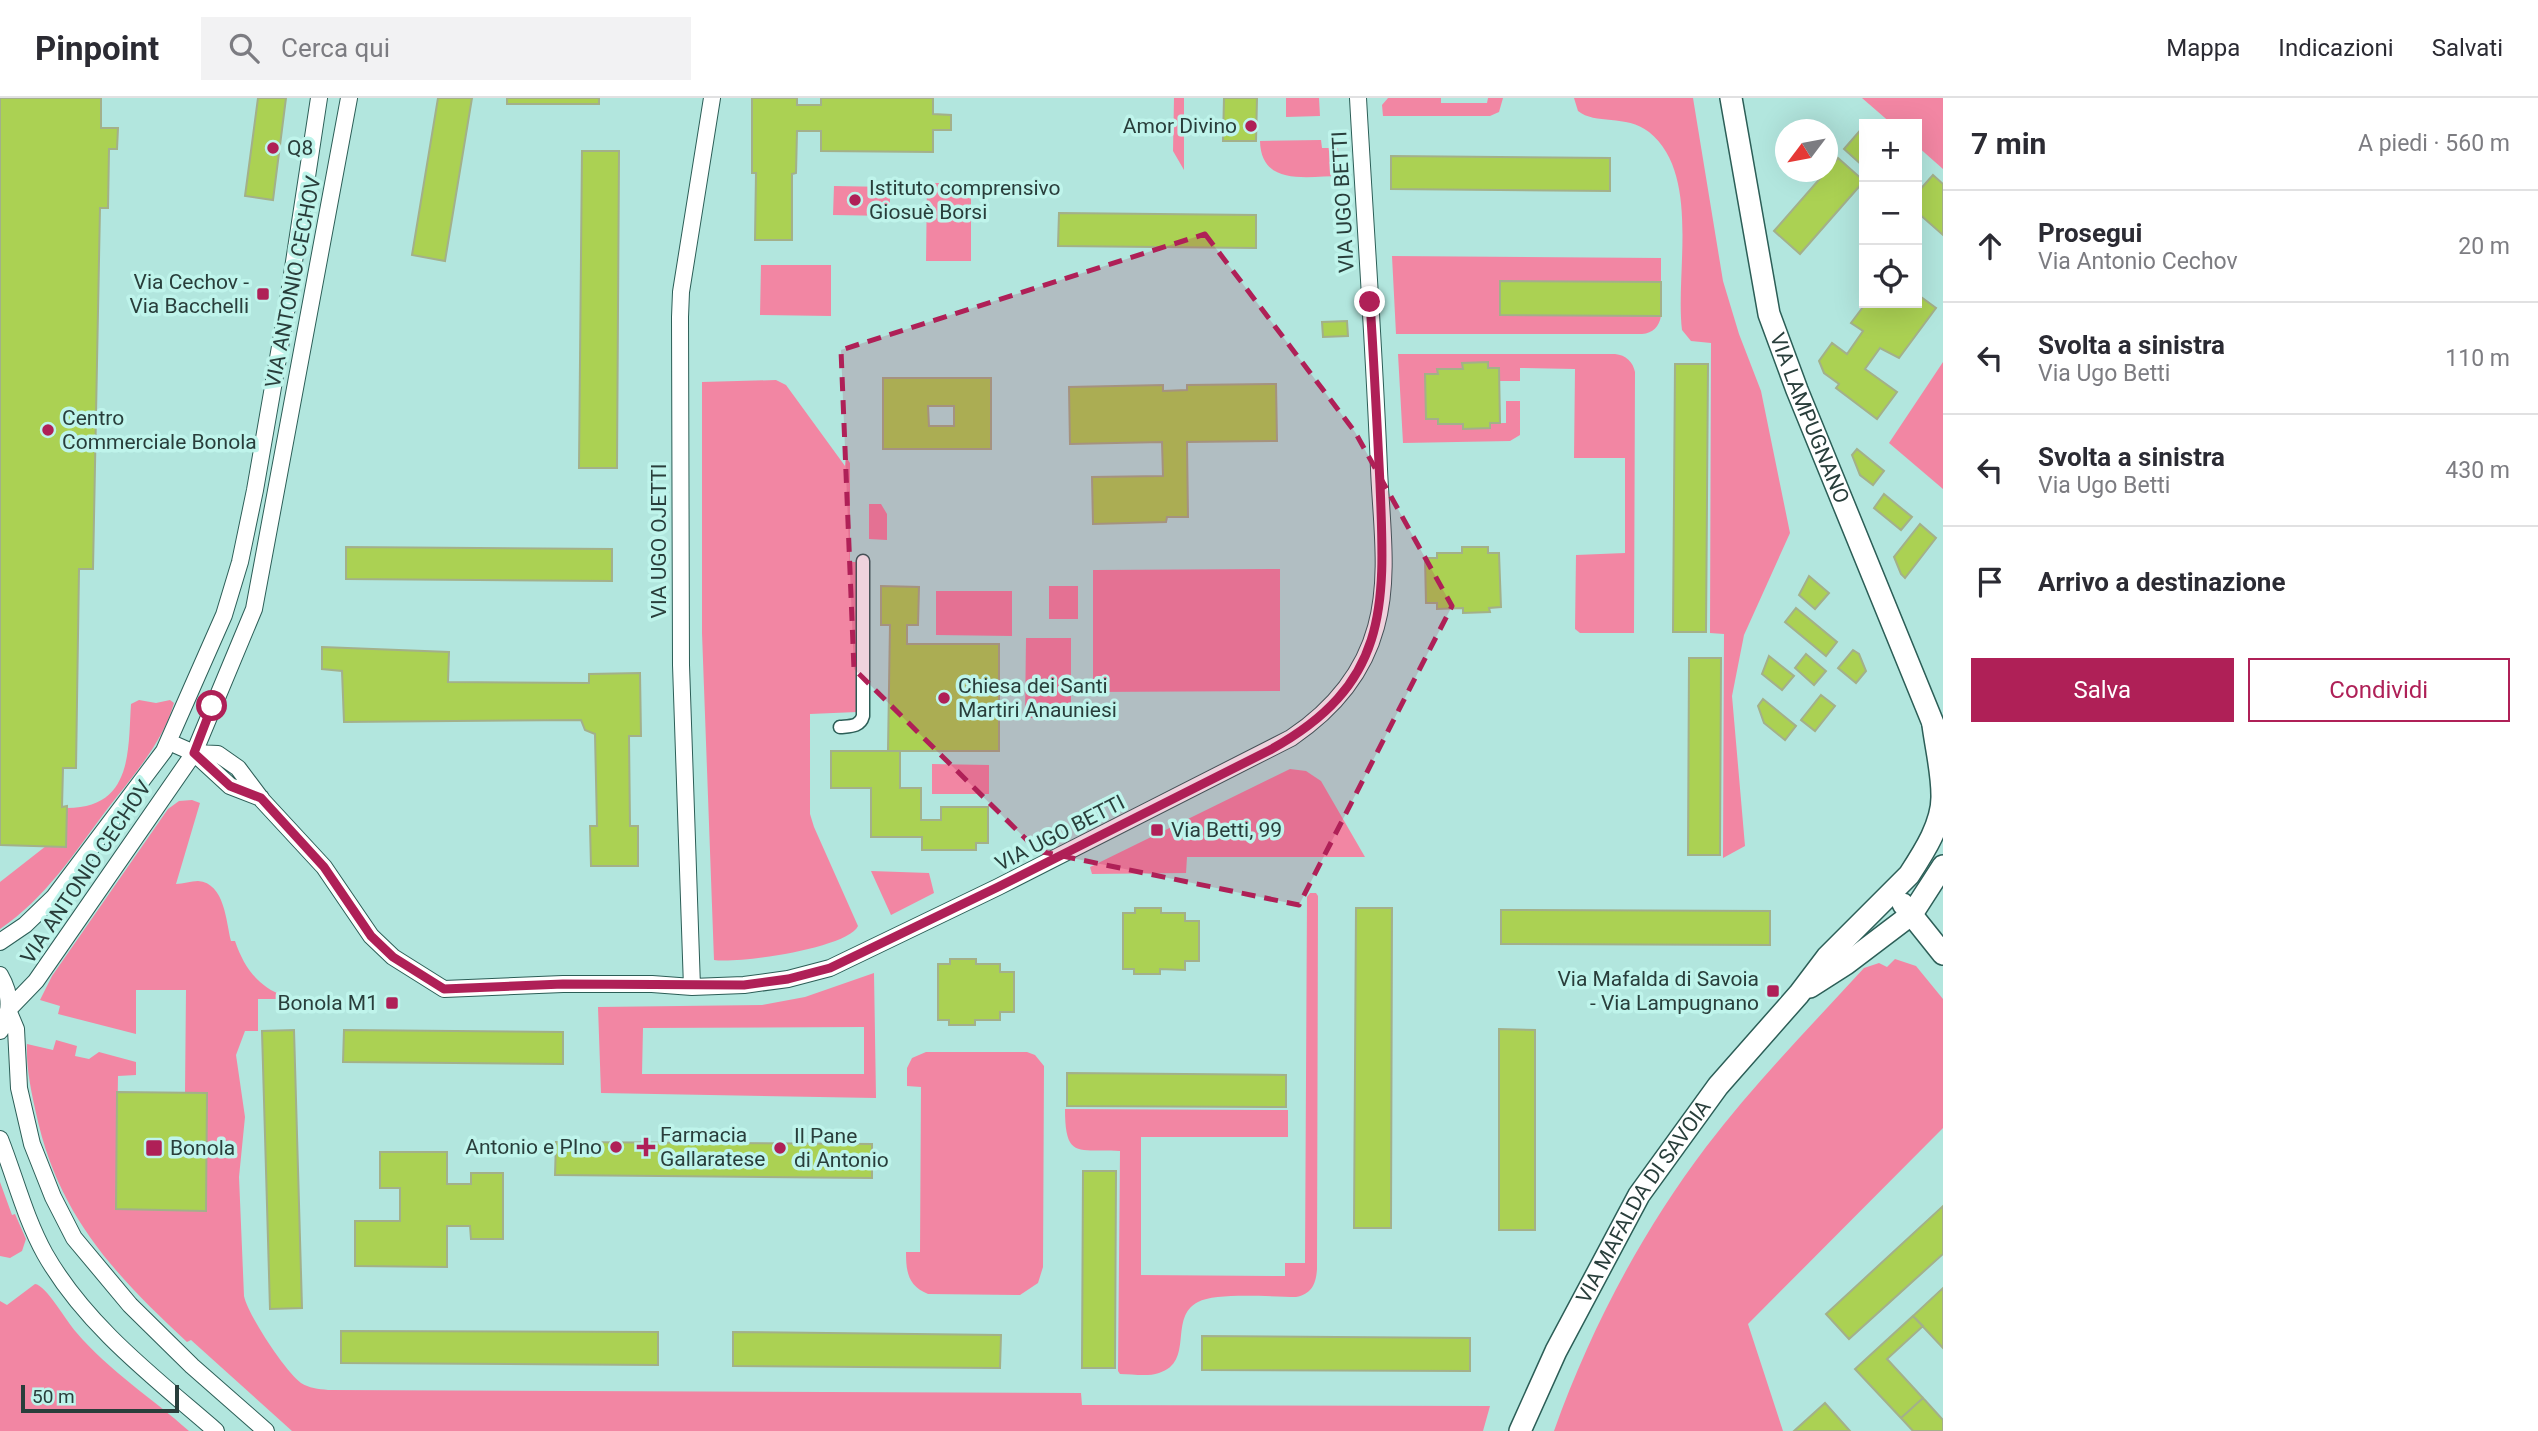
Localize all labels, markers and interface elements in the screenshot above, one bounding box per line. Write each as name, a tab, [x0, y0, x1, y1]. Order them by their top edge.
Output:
search box	[201, 17, 691, 80]
text: Pinpoint	[35, 29, 159, 68]
icon: search	[225, 29, 263, 67]
text: Cerca qui	[281, 33, 390, 63]
text: Mappa	[2166, 34, 2240, 62]
text: Indicazioni	[2278, 34, 2394, 62]
text: Salvati	[2432, 34, 2503, 62]
place label: Amor Divino	[1123, 114, 1237, 138]
marker: Amor Divino	[1243, 118, 1259, 134]
north arrow	[1775, 119, 1838, 182]
map controls	[1859, 119, 1922, 308]
button: +	[1859, 119, 1922, 182]
text: 7 min	[1971, 126, 2046, 161]
text: A piedi · 560 m	[2358, 130, 2510, 157]
street label: VIA UGO BETTI	[1327, 131, 1359, 273]
place label: Q8	[287, 136, 313, 160]
marker: Q8	[265, 140, 281, 156]
street label: VIA ANTONIO CECHOV	[261, 173, 325, 390]
place label: Istituto comprensivo Giosuè Borsi	[869, 176, 1061, 224]
button: −	[1859, 182, 1922, 245]
marker: Istituto comprensivo Giosuè Borsi	[847, 192, 863, 208]
text: Prosegui	[2038, 218, 2142, 248]
icon: ahead	[1971, 227, 2009, 265]
text: 20 m	[2458, 233, 2510, 260]
button: locate	[1859, 245, 1922, 308]
text: Via Antonio Cechov	[2038, 248, 2238, 275]
place label: Via Cechov - Via Bacchelli	[129, 270, 249, 318]
marker: Via Cechov - Via Bacchelli	[255, 286, 271, 302]
route end	[1354, 286, 1385, 317]
street label: VIA LAMPUGNANO	[1765, 330, 1854, 507]
text: Svolta a sinistra	[2038, 330, 2225, 360]
icon: left	[1971, 339, 2009, 377]
text: 110 m	[2445, 345, 2510, 372]
text: Via Ugo Betti	[2038, 360, 2170, 387]
place label: Centro Commerciale Bonola	[62, 406, 257, 454]
marker: Centro Commerciale Bonola	[40, 422, 56, 438]
text: Svolta a sinistra	[2038, 442, 2225, 472]
icon: left	[1971, 451, 2009, 489]
text: 430 m	[2445, 457, 2510, 484]
street label: VIA UGO OJETTI	[647, 464, 671, 618]
text: Via Ugo Betti	[2038, 472, 2170, 499]
icon: arrive	[1971, 563, 2009, 601]
text: Arrivo a destinazione	[2038, 567, 2285, 597]
button: Salva	[1971, 658, 2234, 722]
button: Condividi	[2248, 658, 2510, 722]
place label: Chiesa dei Santi Martiri Anauniesi	[958, 674, 1117, 722]
route start	[196, 690, 227, 721]
marker: Chiesa dei Santi Martiri Anauniesi	[936, 690, 952, 706]
street label: VIA ANTONIO CECHOV	[16, 775, 157, 968]
street label: VIA UGO BETTI	[991, 790, 1129, 876]
place label: Via Betti, 99	[1171, 818, 1282, 842]
marker: Via Betti, 99	[1149, 822, 1165, 838]
place label: Via Mafalda di Savoia - Via Lampugnano	[1557, 967, 1759, 1015]
marker: Via Mafalda di Savoia - Via Lampugnano	[1765, 983, 1781, 999]
place label: Bonola M1	[277, 991, 378, 1015]
marker: Bonola M1	[384, 995, 400, 1011]
street label: VIA MAFALDA DI SAVOIA	[1572, 1095, 1716, 1307]
place label: Farmacia Gallaratese	[660, 1123, 765, 1171]
place label: Il Pane di Antonio	[794, 1124, 889, 1172]
place label: Antonio e PIno	[465, 1135, 602, 1159]
place label: Bonola	[170, 1136, 235, 1160]
marker: Bonola	[144, 1138, 164, 1158]
marker: Antonio e PIno	[608, 1139, 624, 1155]
marker: Farmacia Gallaratese	[638, 1139, 654, 1155]
marker: Il Pane di Antonio	[772, 1140, 788, 1156]
scale bar	[21, 1382, 178, 1414]
text: 50 m	[32, 1385, 75, 1408]

